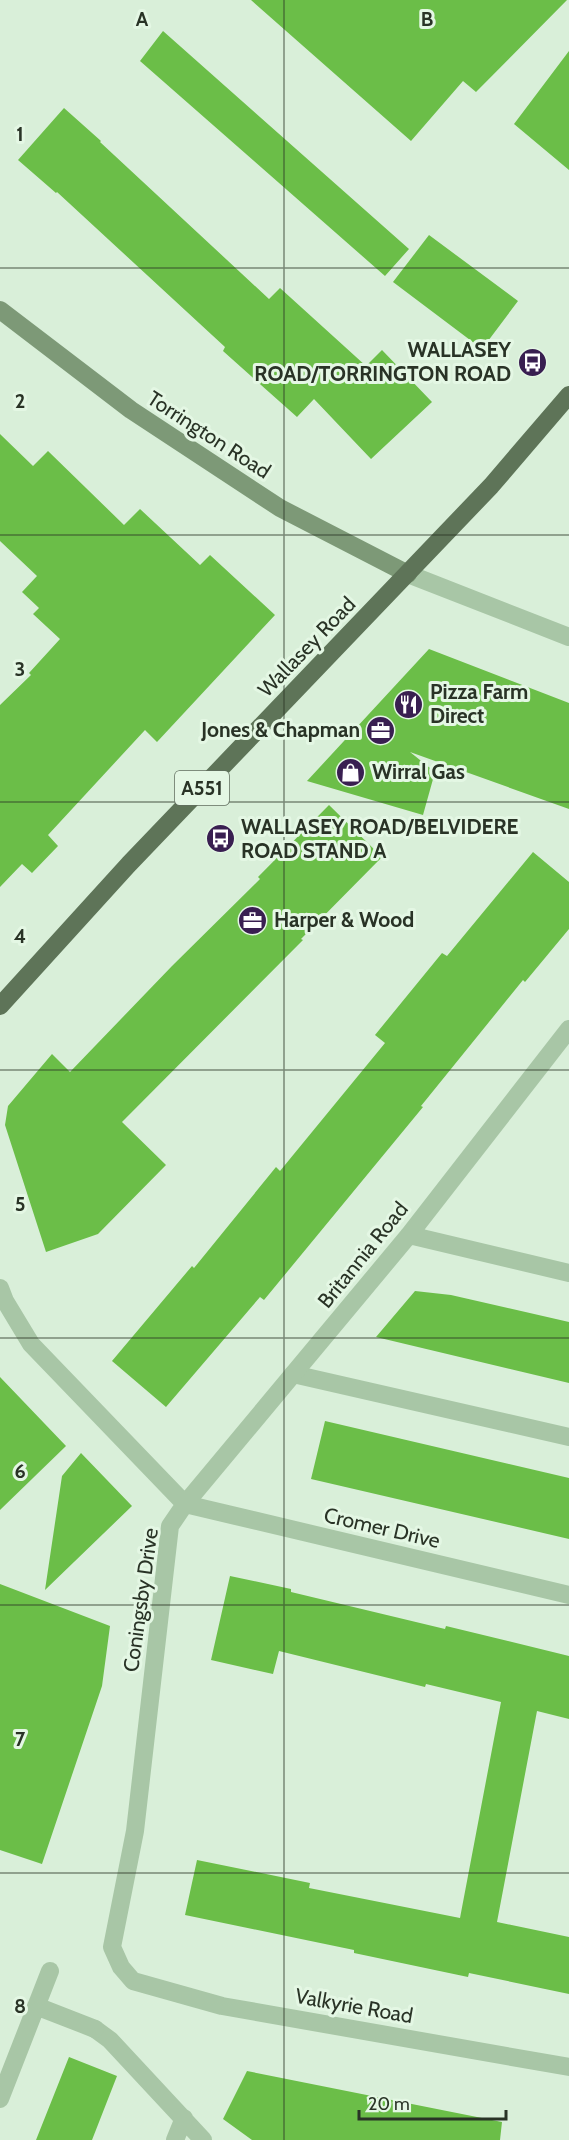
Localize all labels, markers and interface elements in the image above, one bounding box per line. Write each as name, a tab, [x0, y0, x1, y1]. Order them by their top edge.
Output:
text: A	[136, 7, 149, 31]
text: B	[421, 7, 433, 31]
text: 1	[16, 122, 24, 146]
place label: WALLASEY ROAD/TORRINGTON ROAD	[254, 337, 511, 386]
bus stop icon: WALLASEY ROAD/TORRINGTON ROAD	[516, 346, 548, 378]
street label: Torrington Road	[143, 386, 275, 484]
text: 2	[15, 389, 25, 413]
street label: Wallasey Road	[253, 591, 361, 702]
text: 3	[15, 657, 25, 681]
place label: Pizza Farm Direct	[430, 679, 528, 728]
restaurant icon: Pizza Farm Direct	[393, 688, 425, 720]
office icon: Jones & Chapman	[365, 714, 397, 746]
place label: Jones & Chapman	[200, 717, 360, 742]
shop icon: Wirral Gas	[335, 756, 367, 788]
place label: Wirral Gas	[372, 759, 465, 784]
road number: A551	[175, 771, 229, 805]
place label: WALLASEY ROAD/BELVIDERE ROAD STAND A	[241, 814, 519, 863]
bus stop icon: WALLASEY ROAD/BELVIDERE ROAD STAND A	[204, 823, 236, 855]
office icon: Harper & Wood	[237, 904, 269, 936]
place label: Harper & Wood	[274, 907, 414, 932]
text: 4	[14, 924, 26, 948]
text: 5	[15, 1192, 25, 1216]
street label: Britannia Road	[312, 1197, 413, 1313]
text: 6	[14, 1459, 26, 1483]
street label: Cromer Drive	[322, 1502, 443, 1553]
street label: Coningsby Drive	[118, 1526, 163, 1674]
text: 7	[15, 1727, 26, 1751]
street label: Valkyrie Road	[293, 1983, 415, 2028]
text: 8	[14, 1994, 26, 2018]
scale bar	[359, 2083, 506, 2121]
text: 20 m	[368, 2093, 410, 2115]

